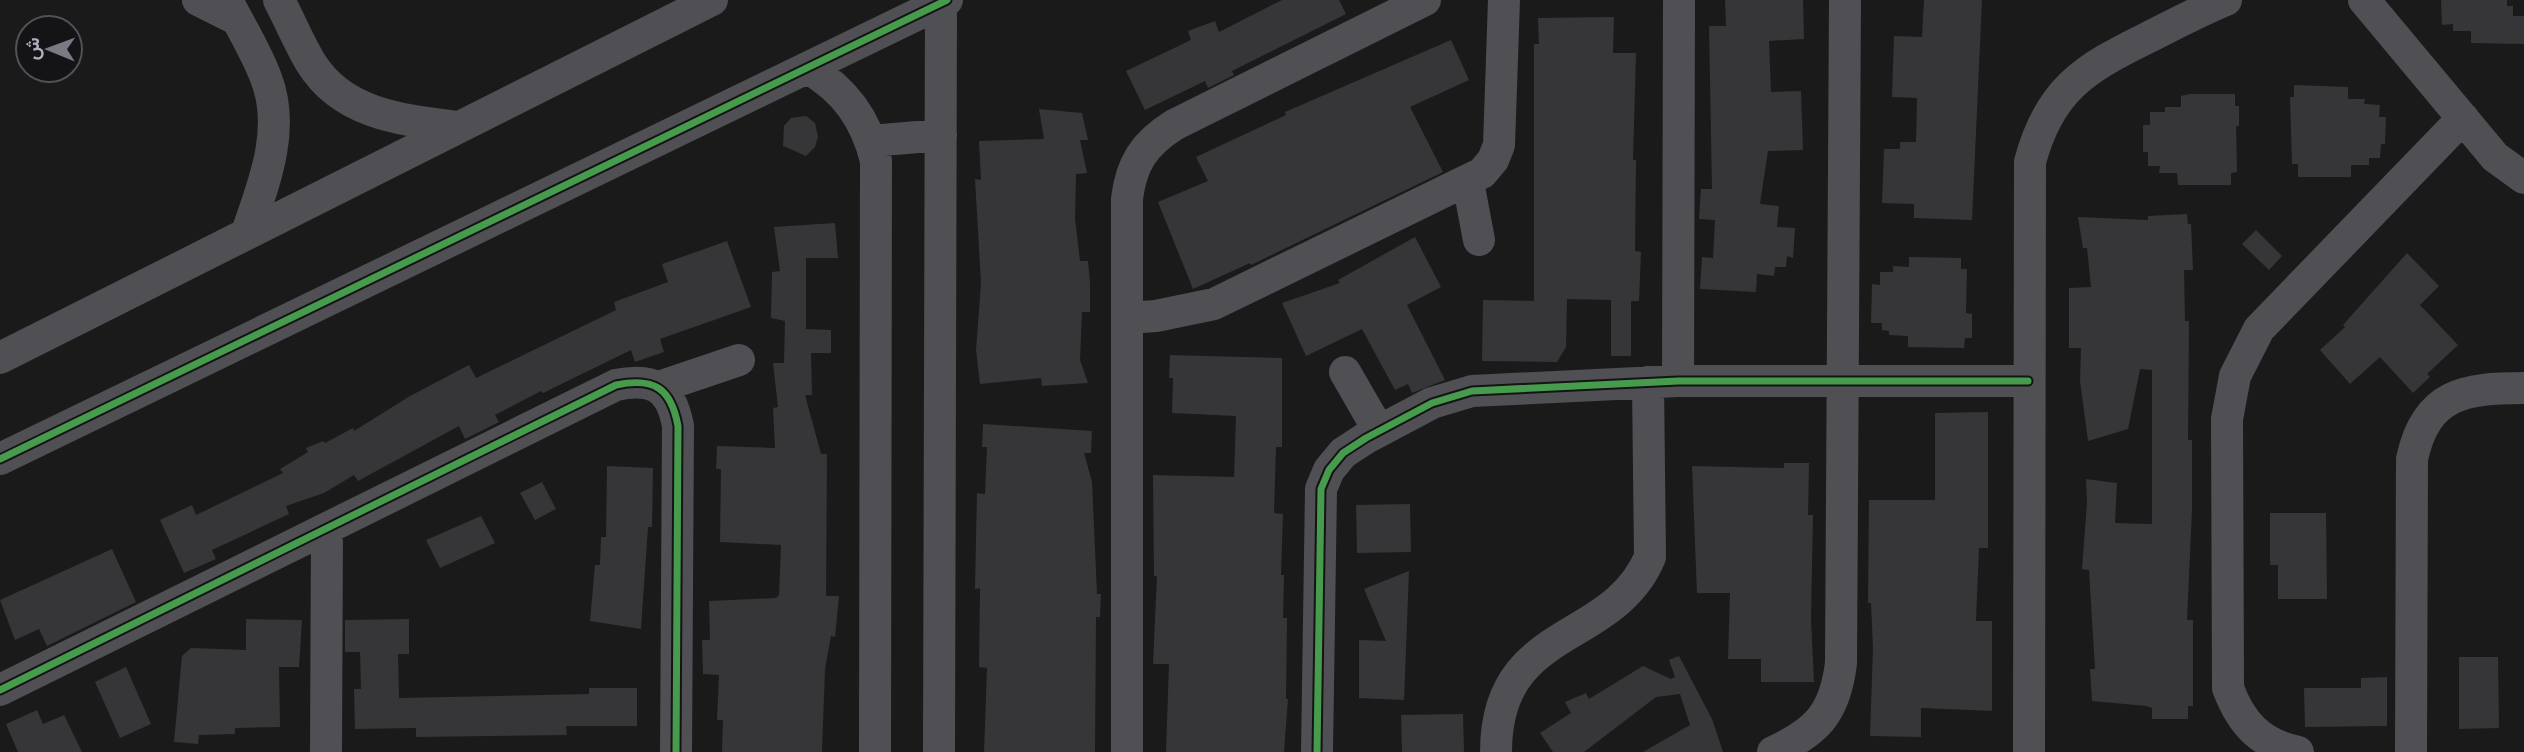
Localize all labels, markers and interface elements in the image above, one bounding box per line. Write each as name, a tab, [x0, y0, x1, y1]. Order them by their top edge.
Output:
north arrow	[14, 14, 84, 84]
text: ش	[21, 37, 44, 60]

